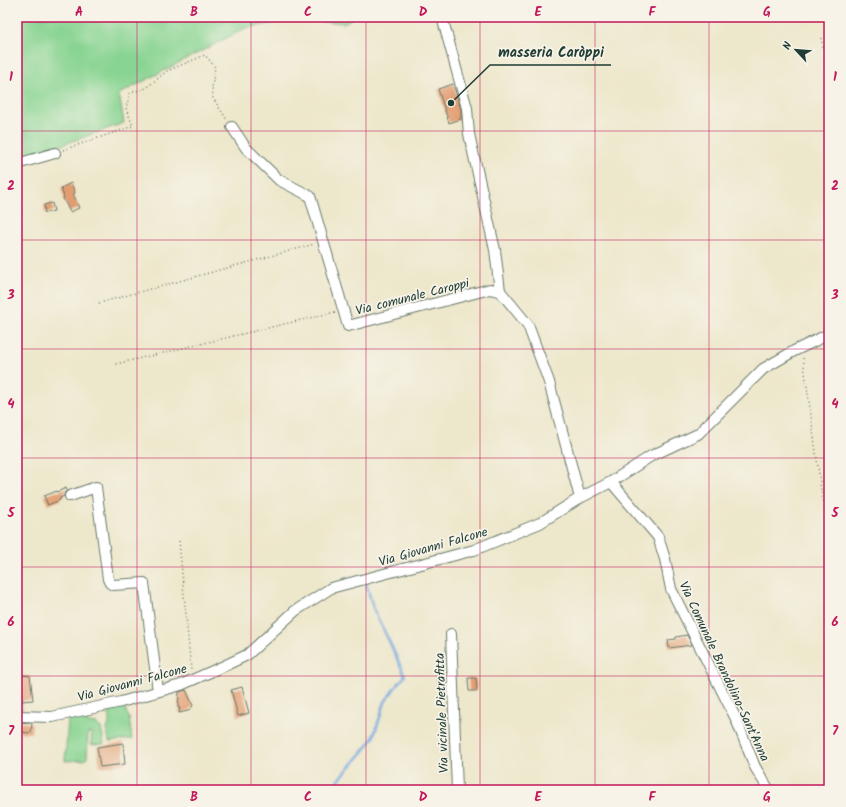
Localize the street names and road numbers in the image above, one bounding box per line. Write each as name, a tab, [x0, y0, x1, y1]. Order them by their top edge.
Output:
street label: Via comunale Caroppi	[353, 273, 472, 322]
street label: Via Giovanni Falcone	[376, 522, 491, 573]
street label: Via Comunale Brandolino-Sant'Anna	[673, 578, 775, 765]
street label: Via vicinale Pietrafitta	[430, 652, 455, 774]
street label: Via Giovanni Falcone	[75, 659, 190, 708]

